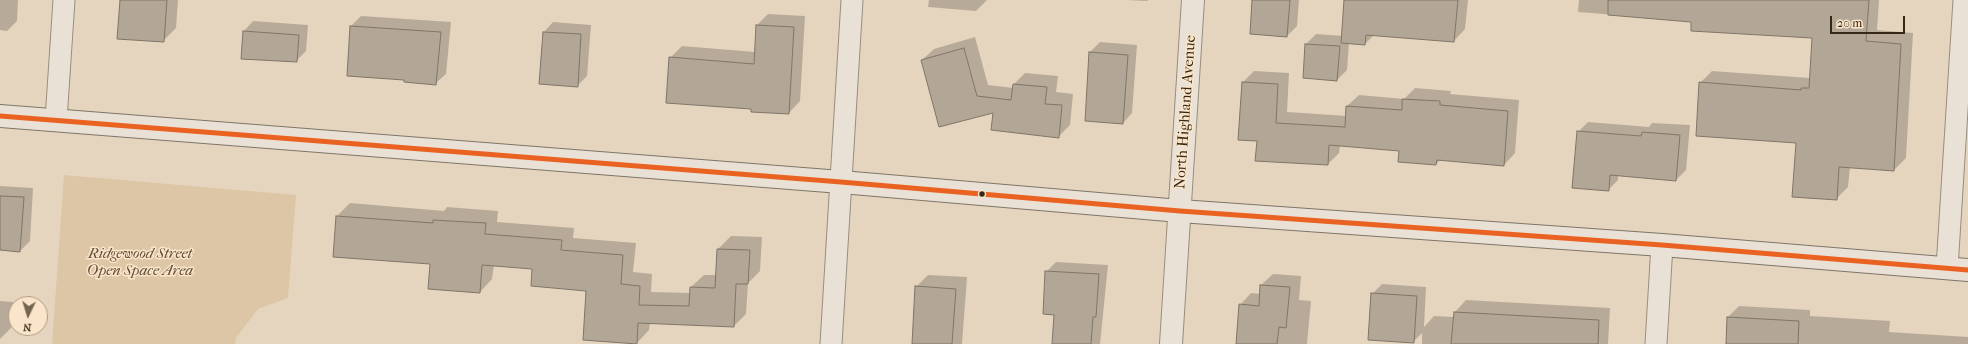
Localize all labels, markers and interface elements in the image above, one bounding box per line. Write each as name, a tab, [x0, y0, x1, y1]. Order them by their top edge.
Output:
scale bar	[1832, 8, 1907, 34]
text: 20 m	[1837, 16, 1862, 30]
street label: North Highland Avenue	[1172, 34, 1200, 190]
unlabelled marker	[977, 189, 987, 199]
park label: Ridgewood Street Open Space Area	[87, 245, 193, 280]
north arrow	[8, 296, 48, 336]
text: N	[23, 321, 32, 334]

